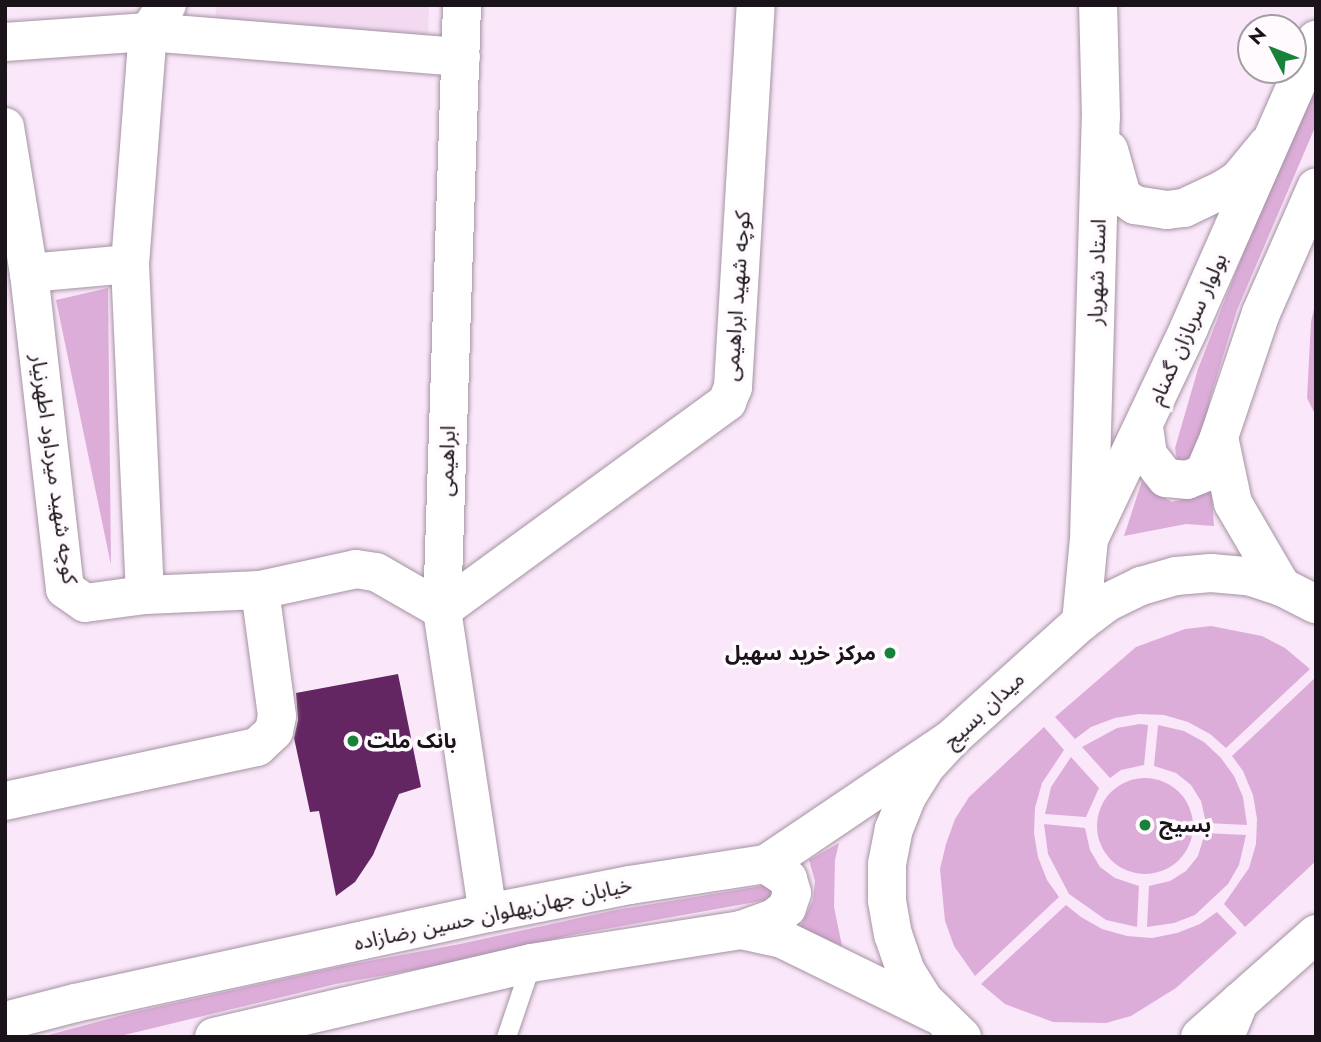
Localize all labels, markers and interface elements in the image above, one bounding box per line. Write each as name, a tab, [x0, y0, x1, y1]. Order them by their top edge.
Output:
north arrow	[1237, 14, 1307, 84]
text: N	[1242, 21, 1273, 51]
street label: کوچه شهید ابراهیمی	[718, 210, 756, 382]
street label: استاد شهریار	[1083, 218, 1111, 326]
street label: بولوار سربازان گمنام	[1143, 249, 1233, 409]
street label: کوچه شهید میرداود اطهرنیار	[25, 352, 83, 586]
street label: ابراهیمی	[433, 425, 461, 497]
place label: مرکز خرید سهیل	[725, 640, 876, 666]
marker: مرکز خرید سهیل	[882, 645, 898, 661]
street label: میدان بسیج	[939, 666, 1029, 754]
place label: بانک ملت	[367, 728, 457, 754]
marker: بانک ملت	[345, 733, 361, 749]
place label: بسیج	[1159, 812, 1211, 838]
marker: بسیج	[1137, 817, 1153, 833]
street label: خیابان جهان‌پهلوان حسین رضا‌زاده	[352, 872, 634, 956]

